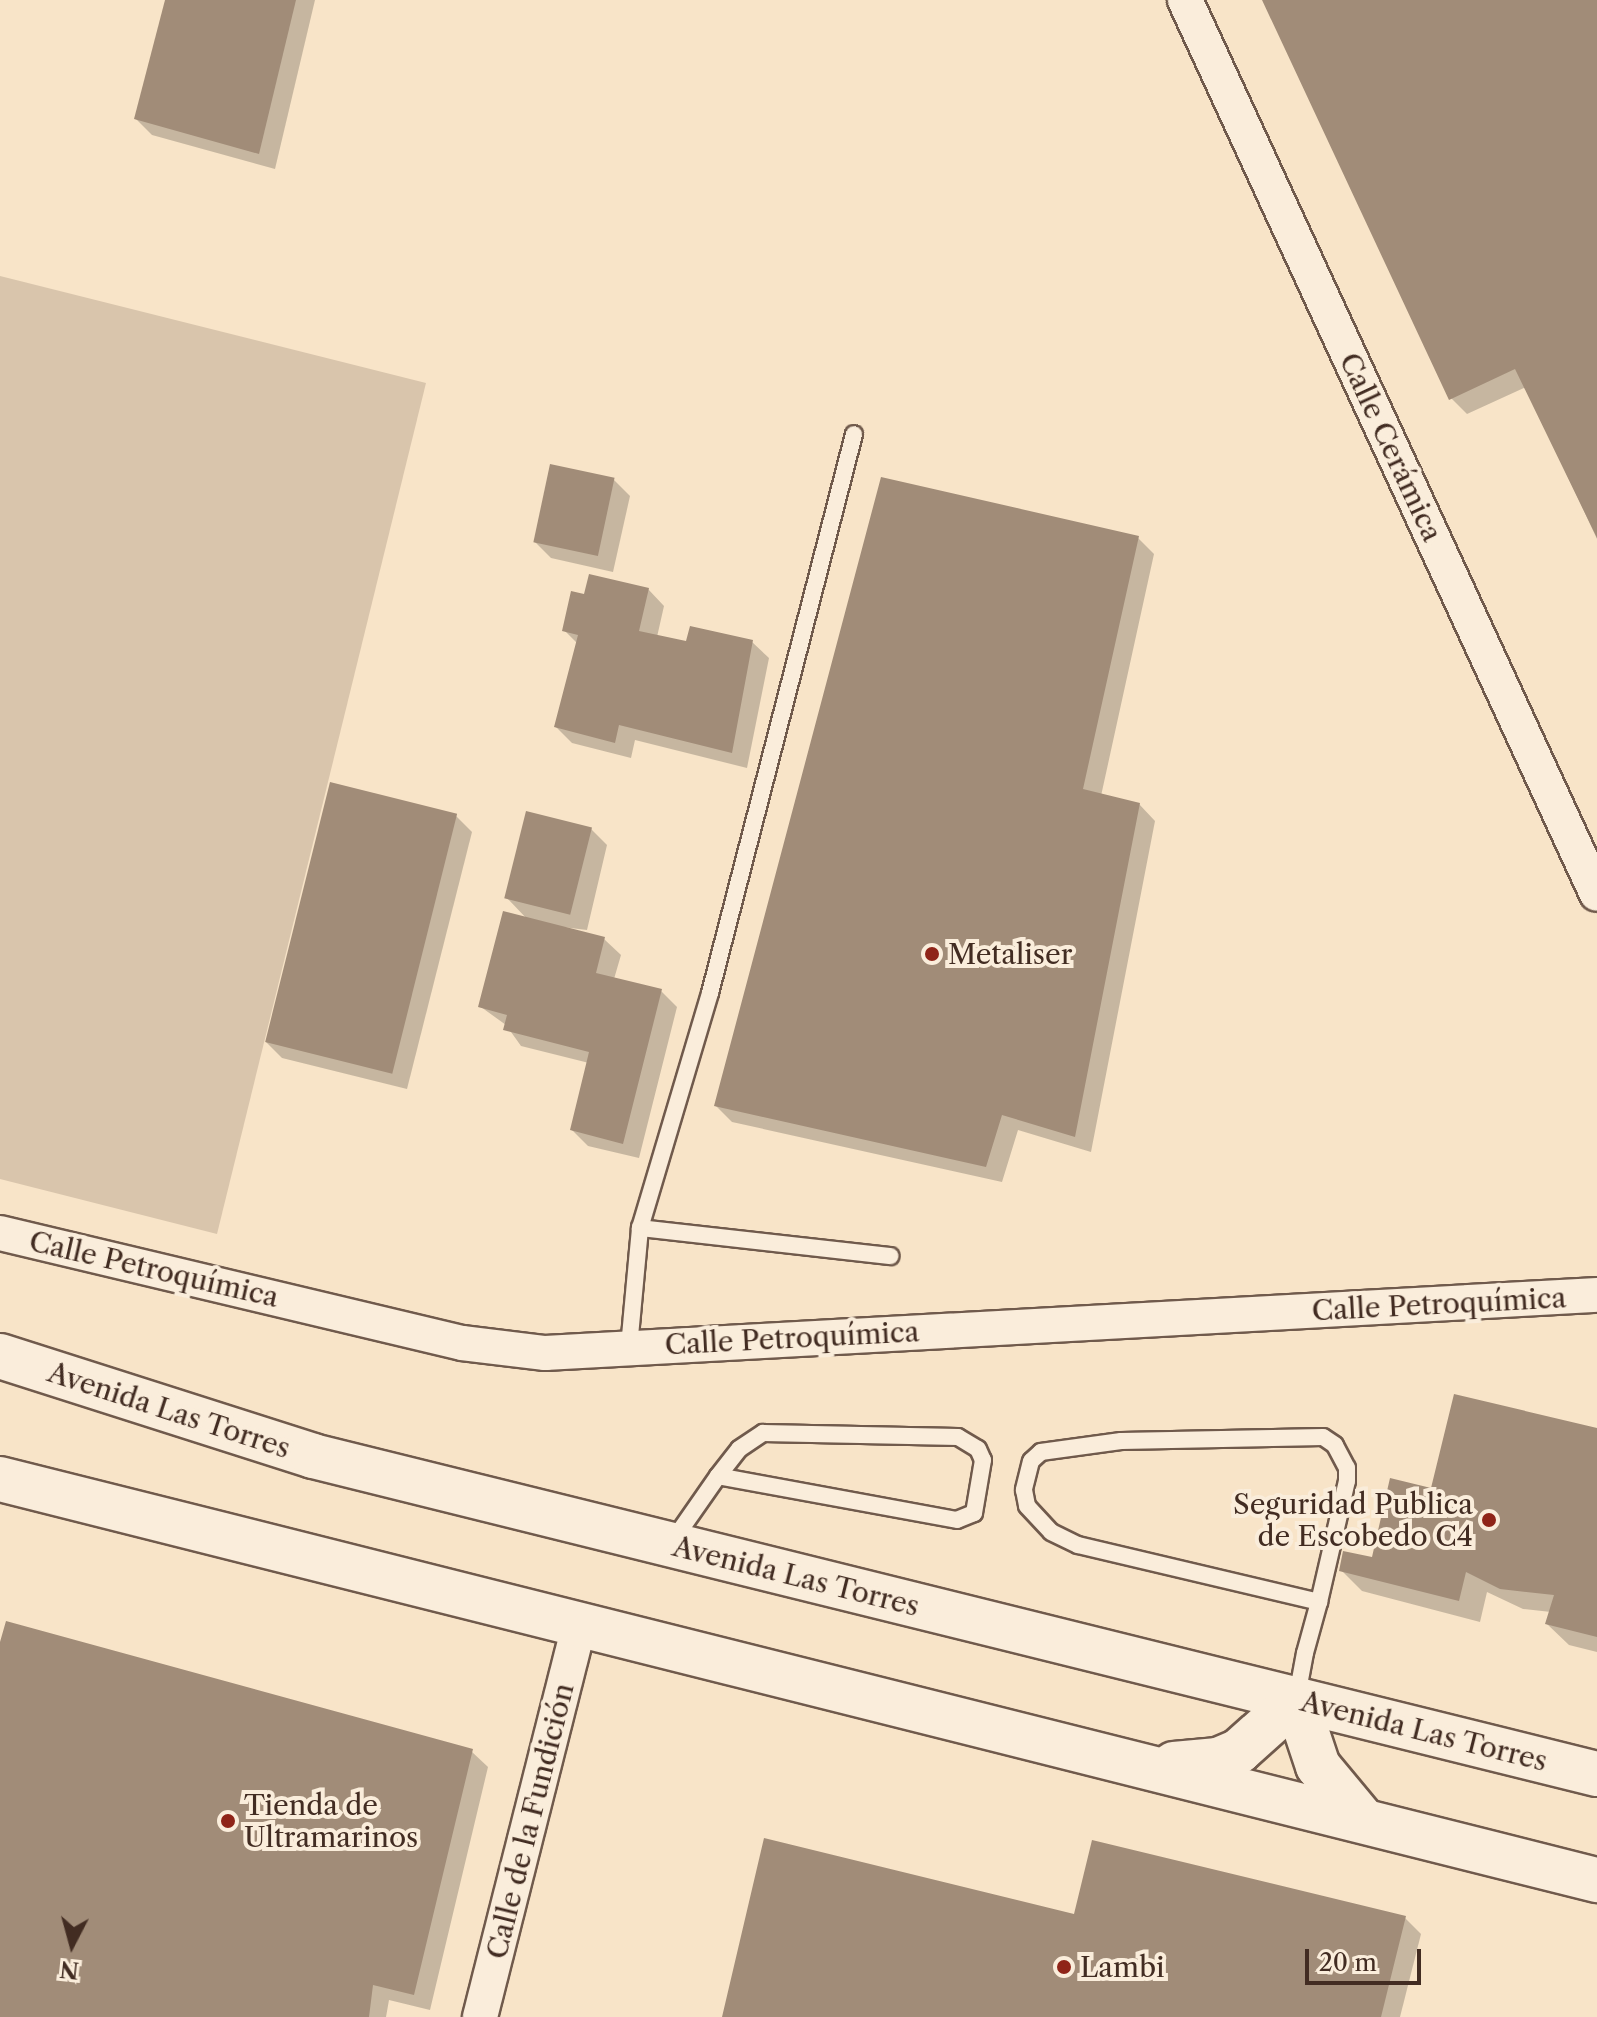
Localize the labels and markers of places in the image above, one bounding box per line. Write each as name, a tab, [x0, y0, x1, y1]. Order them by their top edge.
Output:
place label: Metaliser	[948, 937, 1072, 971]
marker: Metaliser	[923, 945, 941, 963]
place label: Seguridad Publica de Escobedo C4	[1233, 1487, 1473, 1553]
marker: Seguridad Publica de Escobedo C4	[1480, 1511, 1498, 1529]
place label: Tienda de Ultramarinos	[244, 1788, 418, 1854]
marker: Tienda de Ultramarinos	[219, 1812, 237, 1830]
place label: Lambi	[1080, 1950, 1165, 1984]
marker: Lambi	[1055, 1958, 1073, 1976]

